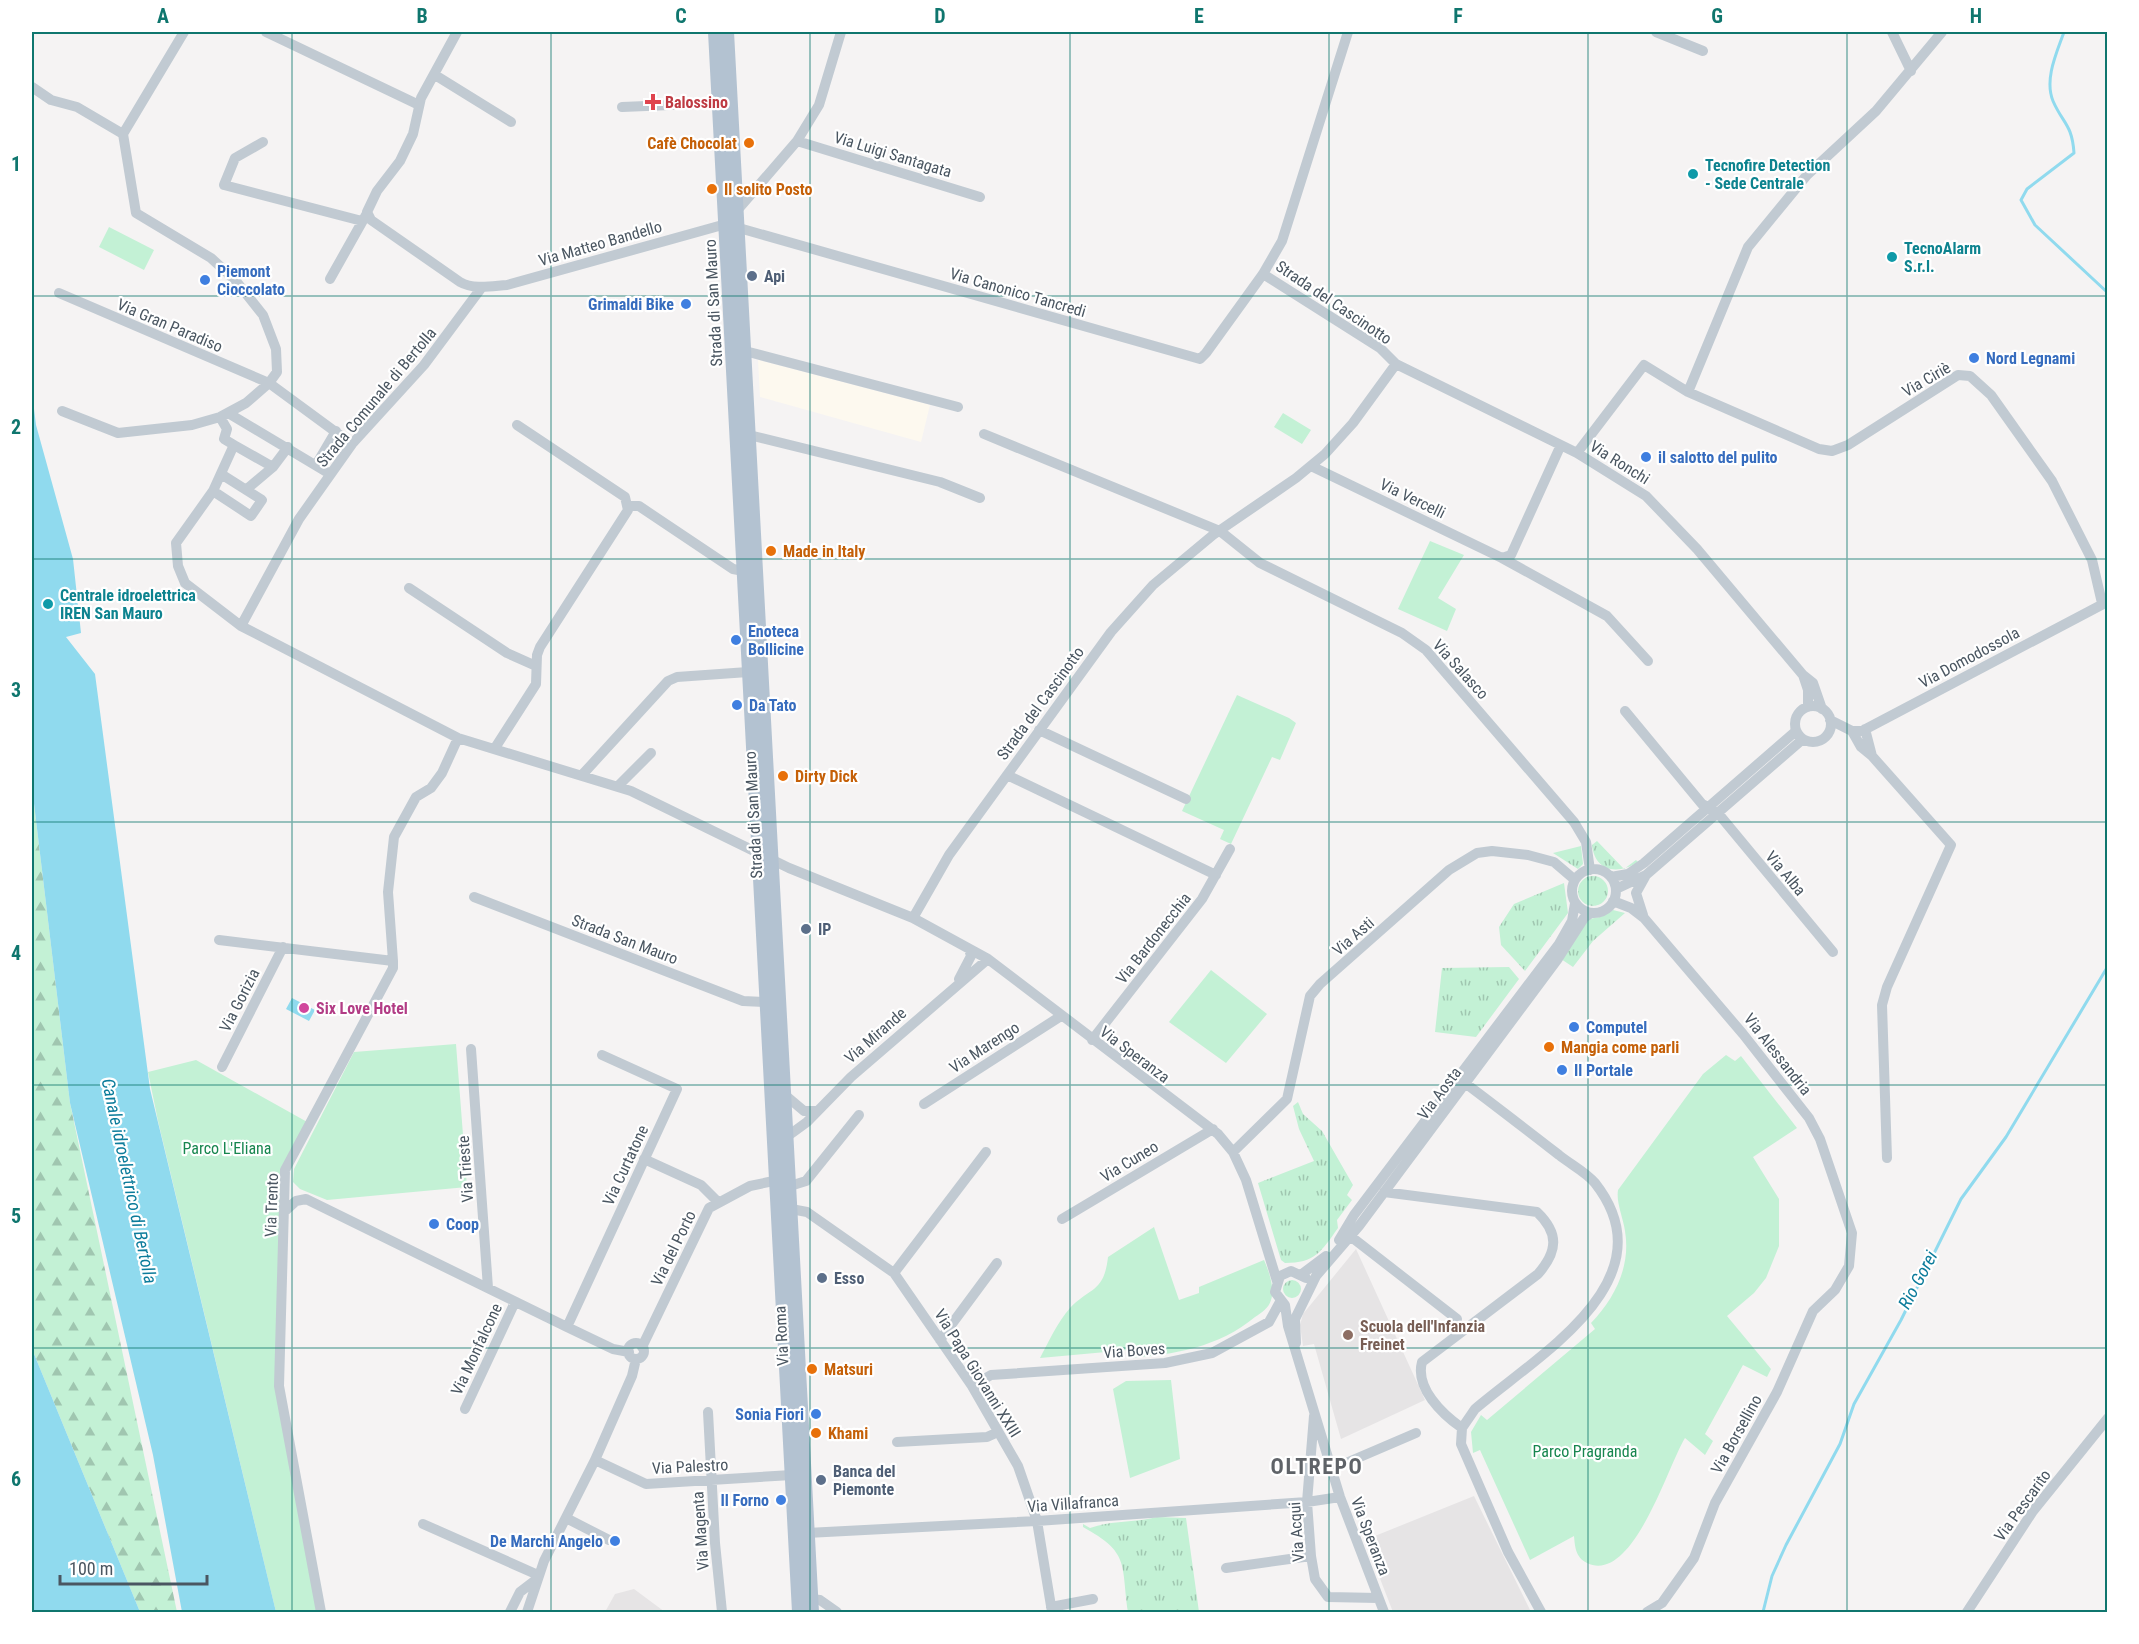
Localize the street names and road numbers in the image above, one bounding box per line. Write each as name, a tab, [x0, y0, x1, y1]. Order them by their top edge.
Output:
street label: Via Luigi Santagata	[832, 128, 954, 181]
street label: Via Matteo Bandello	[536, 217, 664, 270]
street label: Strada di San Mauro	[701, 239, 726, 367]
street label: Strada del Cascinotto	[1272, 257, 1395, 348]
street label: Via Canonico Tancredi	[948, 264, 1088, 321]
street label: Via Gran Paradiso	[114, 295, 225, 356]
street label: Strada Comunale di Bertolla	[313, 324, 440, 471]
street label: Via Ciriè	[1899, 358, 1954, 401]
street label: Via Ronchi	[1586, 437, 1653, 488]
street label: Via Vercelli	[1377, 474, 1449, 522]
street label: Via Domodossola	[1916, 623, 2023, 692]
street label: Via Salasco	[1429, 635, 1492, 703]
street label: Strada del Cascinotto	[993, 643, 1088, 764]
street label: Strada di San Mauro	[741, 751, 766, 879]
street label: Via Alba	[1761, 847, 1810, 900]
street label: Via Bardonecchia	[1112, 889, 1195, 988]
street label: Strada San Mauro	[569, 911, 681, 968]
street label: Via Asti	[1329, 913, 1378, 960]
street label: Via Gorizia	[215, 965, 263, 1035]
street label: Via Mirande	[841, 1004, 910, 1067]
street label: Via Alessandria	[1740, 1010, 1815, 1099]
street label: Via Marengo	[946, 1018, 1023, 1077]
street label: Via Speranza	[1096, 1022, 1173, 1087]
street label: Via Aosta	[1414, 1063, 1465, 1123]
street label: Via Curtatone	[599, 1122, 652, 1208]
street label: Via Trieste	[454, 1135, 477, 1203]
street label: Via Cuneo	[1097, 1137, 1162, 1186]
street label: Via Trento	[261, 1173, 282, 1237]
street label: Via del Porto	[647, 1207, 700, 1289]
street label: Via Monfalcone	[447, 1300, 506, 1398]
street label: Via Roma	[770, 1305, 793, 1367]
street label: Via Papa Giovanni XXIII	[930, 1306, 1025, 1441]
street label: Via Boves	[1102, 1339, 1166, 1362]
street label: Via Borsellino	[1707, 1391, 1766, 1477]
street label: Via Palestro	[651, 1455, 729, 1478]
street label: Via Pescarito	[1990, 1466, 2055, 1545]
street label: Via Magenta	[688, 1491, 713, 1571]
street label: Via Villafranca	[1027, 1491, 1119, 1516]
street label: Via Speranza	[1347, 1494, 1394, 1578]
street label: Via Acqui	[1285, 1501, 1308, 1563]

